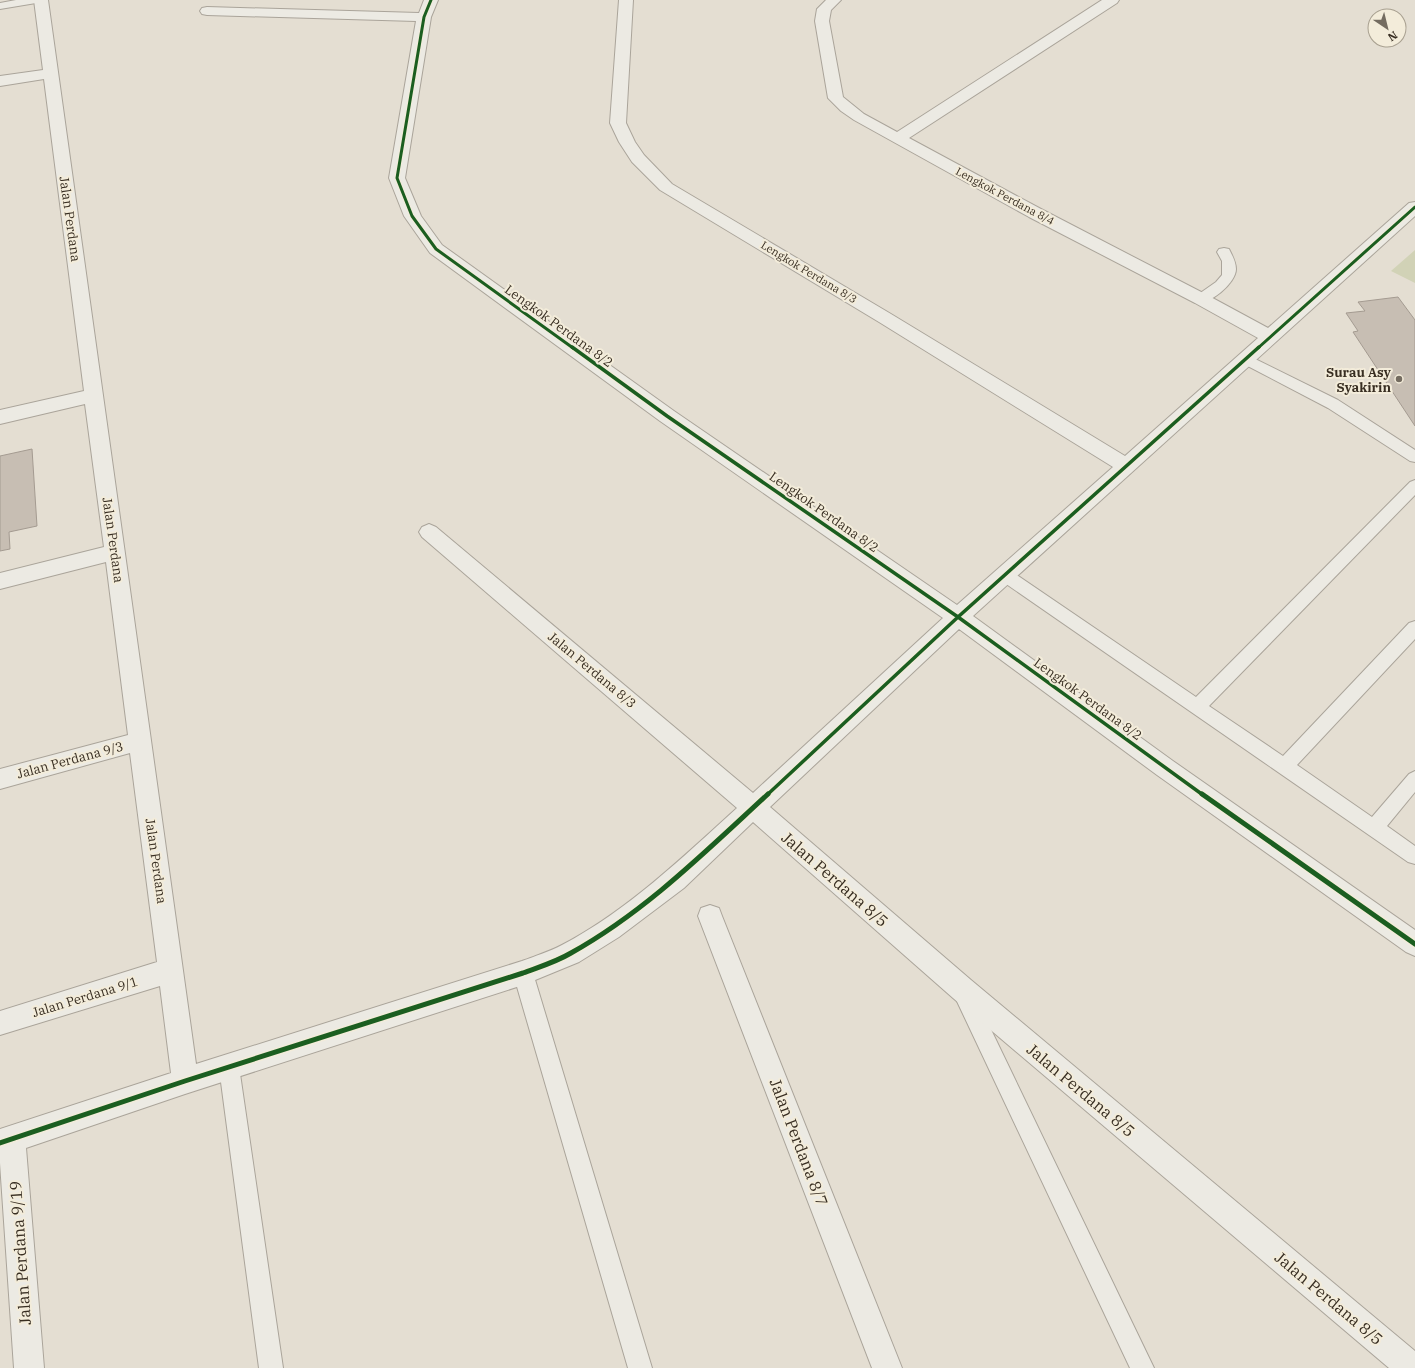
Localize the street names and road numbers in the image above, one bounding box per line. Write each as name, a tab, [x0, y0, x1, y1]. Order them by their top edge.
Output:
street label: Lengkok Perdana 8/4	[953, 164, 1057, 228]
street label: Jalan Perdana	[56, 175, 84, 263]
street label: Lengkok Perdana 8/3	[758, 238, 860, 306]
street label: Lengkok Perdana 8/2	[502, 281, 616, 371]
street label: Lengkok Perdana 8/2	[766, 468, 882, 556]
street label: Jalan Perdana	[99, 496, 127, 584]
street label: Jalan Perdana 8/3	[545, 628, 639, 712]
street label: Lengkok Perdana 8/2	[1031, 654, 1145, 744]
street label: Jalan Perdana 9/3	[15, 738, 125, 782]
street label: Jalan Perdana	[142, 817, 170, 905]
street label: Jalan Perdana 8/5	[778, 827, 892, 931]
street label: Jalan Perdana 9/1	[30, 973, 140, 1021]
street label: Jalan Perdana 8/5	[1023, 1039, 1139, 1141]
street label: Jalan Perdana 8/7	[765, 1075, 833, 1209]
street label: Jalan Perdana 9/19	[5, 1180, 35, 1326]
street label: Jalan Perdana 8/5	[1271, 1247, 1387, 1349]

